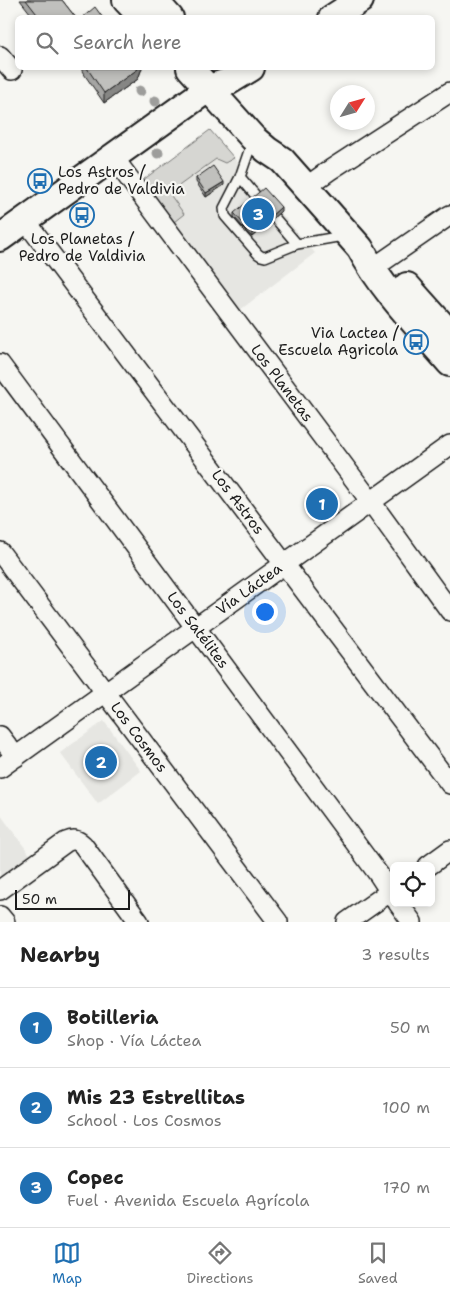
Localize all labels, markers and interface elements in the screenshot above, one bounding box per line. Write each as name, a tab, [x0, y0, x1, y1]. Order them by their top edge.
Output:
search box	[15, 15, 435, 70]
icon: search	[33, 29, 61, 57]
text: Search here	[73, 30, 182, 55]
north arrow	[330, 85, 375, 130]
place label: Los Astros / Pedro de Valdivia	[58, 162, 185, 199]
bus stop icon: Los Astros / Pedro de Valdivia	[27, 168, 53, 194]
pin: 3	[242, 195, 274, 233]
bus stop icon: Los Planetas / Pedro de Valdivia	[69, 202, 95, 228]
place label: Los Planetas / Pedro de Valdivia	[19, 229, 146, 266]
place label: Via Lactea / Escuela Agricola	[278, 323, 400, 360]
bus stop icon: Via Lactea / Escuela Agricola	[403, 329, 429, 355]
street label: Los Planetas	[246, 340, 318, 426]
street label: Los Astros	[207, 466, 269, 538]
pin: 1	[306, 485, 338, 523]
street label: Vía Láctea	[212, 558, 286, 620]
street label: Los Satélites	[162, 587, 234, 673]
your location	[252, 599, 278, 625]
street label: Los Cosmos	[106, 698, 172, 776]
pin: 2	[85, 743, 117, 781]
map controls	[390, 862, 435, 907]
button: locate	[390, 862, 435, 907]
scale bar	[15, 887, 130, 910]
text: 50 m	[22, 890, 57, 908]
text: Nearby	[20, 941, 100, 969]
text: 3 results	[361, 944, 430, 965]
text: Botilleria	[67, 1005, 158, 1030]
text: 1	[32, 1017, 40, 1038]
text: 50 m	[390, 1017, 430, 1038]
text: Shop · Vía Láctea	[67, 1030, 201, 1051]
text: Mis 23 Estrellitas	[67, 1085, 245, 1110]
text: 2	[30, 1097, 42, 1118]
text: 100 m	[382, 1097, 430, 1118]
text: School · Los Cosmos	[67, 1110, 222, 1131]
text: Copec	[67, 1165, 124, 1190]
text: 3	[30, 1177, 42, 1198]
text: 170 m	[383, 1177, 430, 1198]
text: Fuel · Avenida Escuela Agrícola	[67, 1190, 310, 1211]
tab: Map	[52, 1239, 82, 1287]
tab: Directions	[187, 1239, 254, 1287]
tab: Saved	[358, 1239, 398, 1287]

